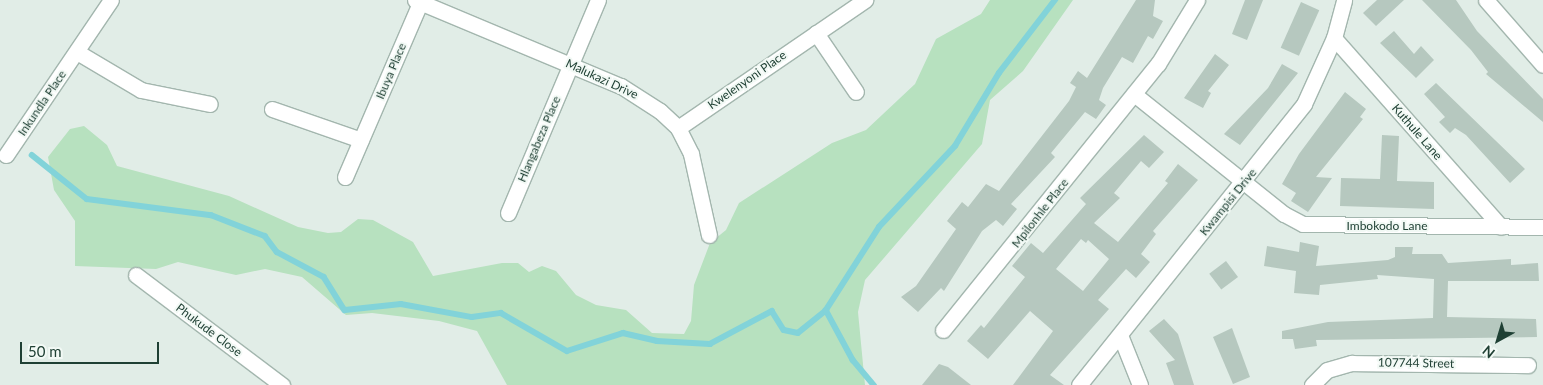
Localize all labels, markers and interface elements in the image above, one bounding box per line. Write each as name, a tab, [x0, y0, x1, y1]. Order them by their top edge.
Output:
street label: Ibuya Place	[373, 41, 409, 101]
street label: Kwelenyoni Place	[705, 48, 789, 112]
street label: Malukazi Drive	[563, 56, 641, 102]
street label: Inkundla Place	[15, 67, 69, 139]
street label: Hlangabeza Place	[514, 94, 564, 184]
street label: Kuthule Lane	[1389, 101, 1445, 163]
street label: Kwampisi Drive	[1197, 166, 1259, 238]
street label: Mpilonhle Place	[1009, 176, 1071, 250]
street label: Imbokodo Lane	[1347, 219, 1427, 233]
street label: Phukude Close	[173, 301, 245, 359]
north arrow	[1473, 315, 1523, 365]
scale bar	[22, 332, 161, 364]
text: 50 m	[28, 342, 62, 360]
text: N	[1479, 342, 1498, 362]
street label: 107744 Street	[1378, 355, 1454, 371]

